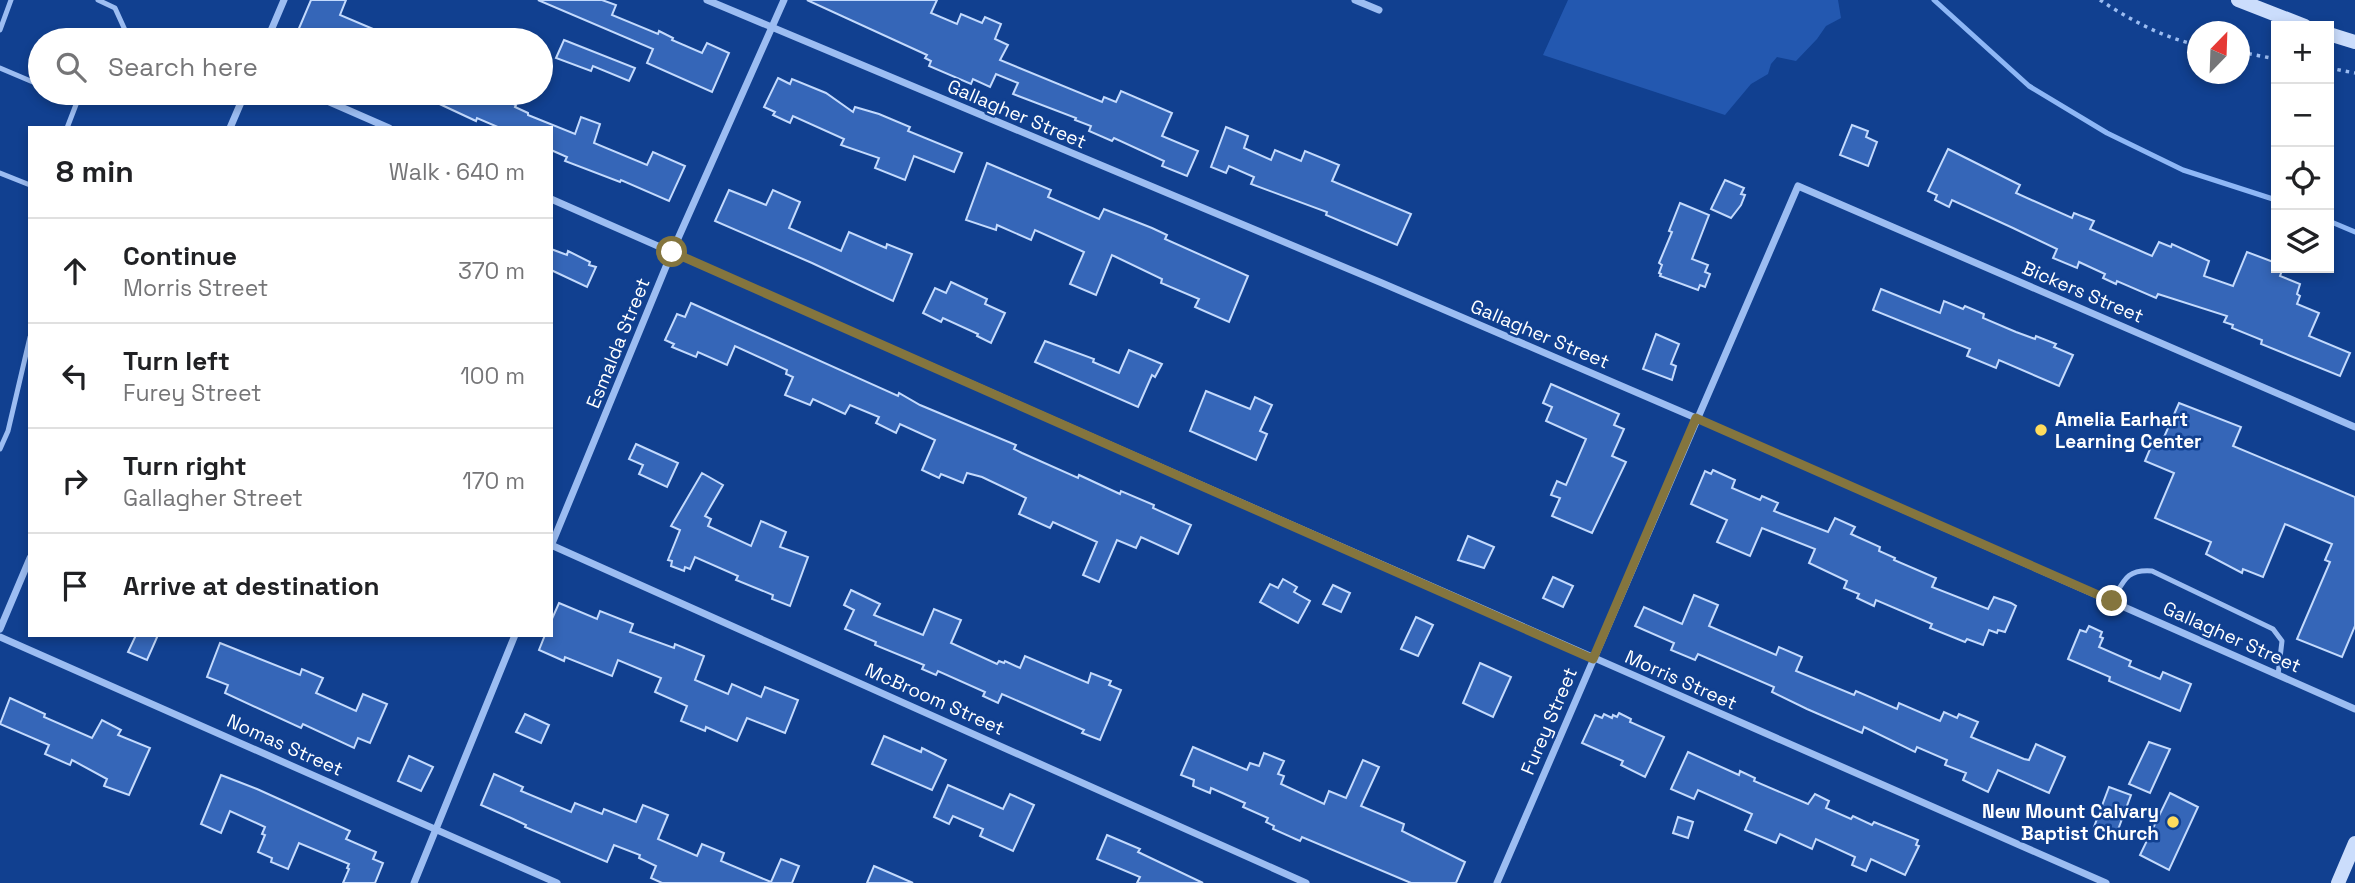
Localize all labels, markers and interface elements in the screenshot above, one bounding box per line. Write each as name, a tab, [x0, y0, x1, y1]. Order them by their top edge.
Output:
north arrow	[2187, 21, 2250, 84]
map controls	[2271, 21, 2334, 273]
button: +	[2271, 21, 2334, 84]
search box	[28, 28, 553, 105]
icon: search	[52, 48, 90, 86]
text: Search here	[108, 50, 258, 84]
street label: Gallagher Street	[944, 73, 1090, 155]
button: −	[2271, 84, 2334, 147]
button: locate	[2271, 147, 2334, 210]
text: 8 min	[56, 152, 134, 191]
text: Walk · 640 m	[389, 157, 525, 187]
button: layers	[2271, 210, 2334, 273]
route start	[656, 236, 687, 267]
text: Continue	[123, 239, 237, 273]
icon: ahead	[56, 252, 94, 290]
street label: Bickers Street	[2019, 255, 2147, 329]
text: 370 m	[458, 256, 525, 286]
text: Morris Street	[123, 273, 268, 303]
street label: Esmalda Street	[580, 274, 656, 412]
street label: Gallagher Street	[1467, 293, 1613, 375]
text: Turn left	[123, 344, 230, 378]
icon: left	[56, 357, 94, 395]
text: 100 m	[460, 361, 525, 391]
text: Furey Street	[123, 378, 262, 408]
place label: Amelia Earhart Learning Center	[2055, 407, 2202, 454]
marker: Amelia Earhart Learning Center	[2033, 422, 2049, 438]
text: Turn right	[123, 449, 247, 483]
icon: right	[56, 462, 94, 500]
text: 170 m	[462, 466, 525, 496]
text: Gallagher Street	[123, 483, 303, 513]
icon: arrive	[56, 567, 94, 605]
text: Arrive at destination	[123, 569, 380, 603]
route end	[2096, 585, 2127, 616]
street label: Gallagher Street	[2159, 595, 2305, 679]
street label: Morris Street	[1621, 644, 1741, 716]
street label: McBroom Street	[861, 657, 1009, 741]
street label: Furey Street	[1515, 663, 1583, 779]
street label: Nomas Street	[223, 708, 347, 782]
place label: New Mount Calvary Baptist Church	[1982, 799, 2159, 846]
marker: New Mount Calvary Baptist Church	[2165, 814, 2181, 830]

